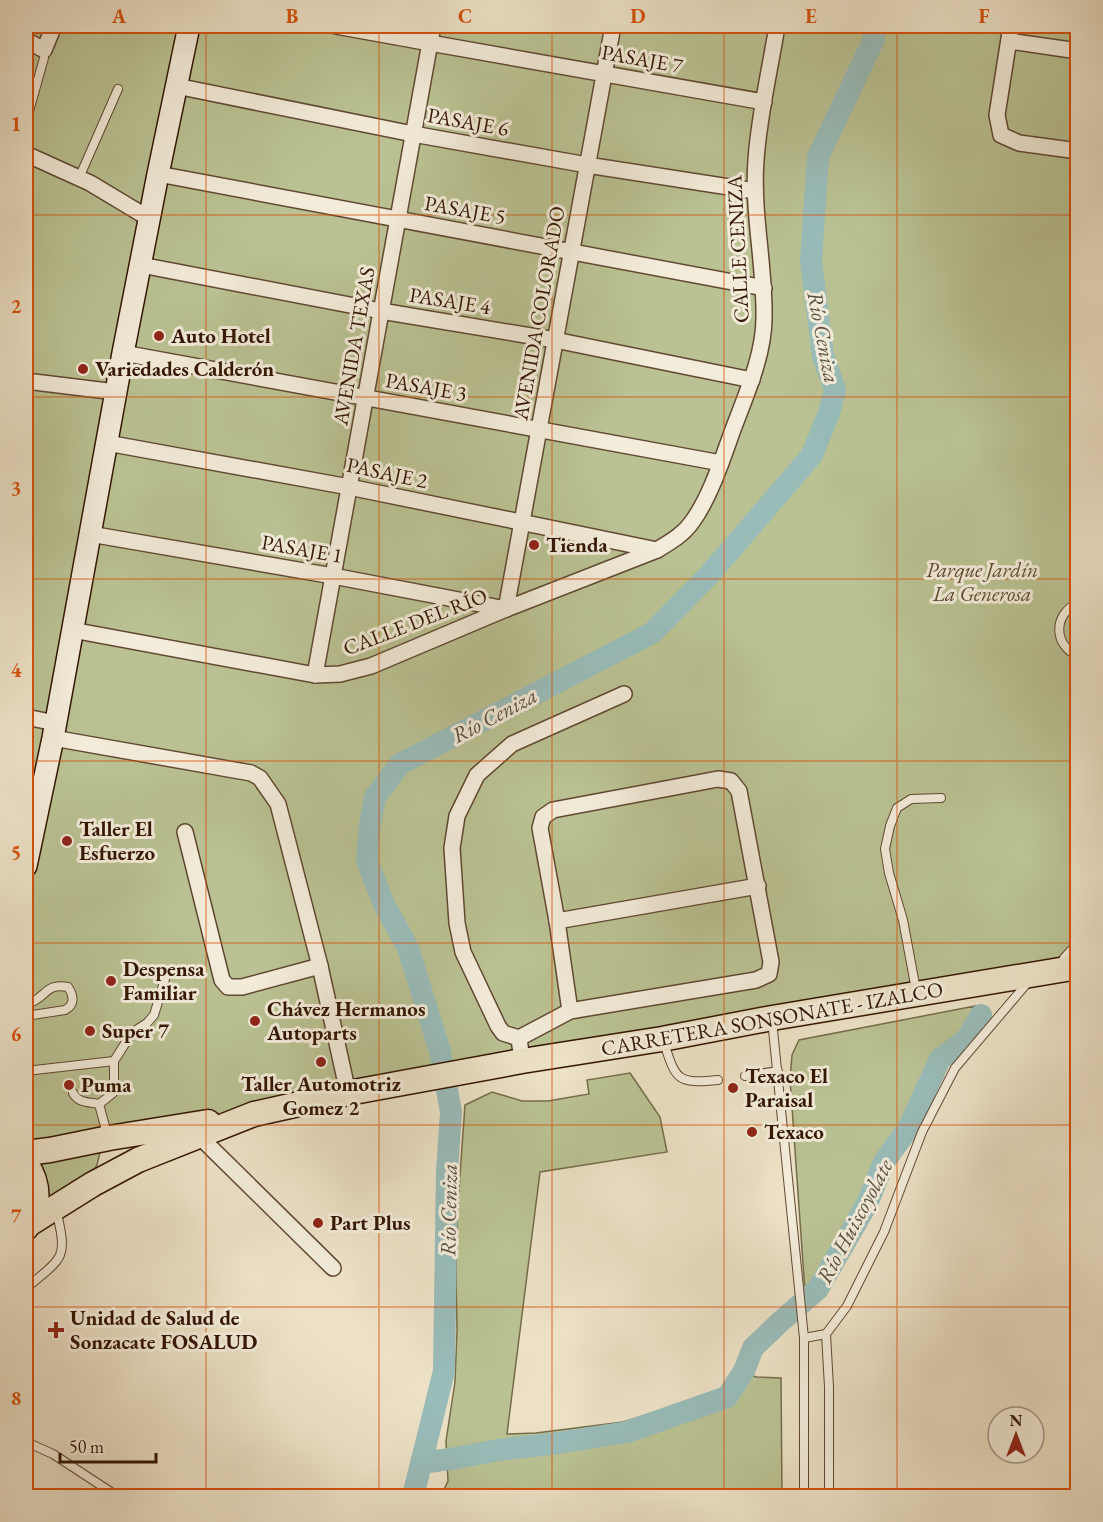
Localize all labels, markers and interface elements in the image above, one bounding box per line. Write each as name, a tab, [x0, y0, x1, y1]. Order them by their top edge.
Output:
text: A	[111, 3, 127, 29]
text: B	[286, 3, 298, 29]
text: C	[458, 3, 472, 29]
text: D	[630, 3, 646, 29]
text: E	[805, 3, 817, 29]
text: F	[979, 3, 990, 29]
street label: PASAJE 7	[599, 38, 686, 79]
street label: PASAJE 6	[425, 101, 511, 142]
text: 1	[11, 111, 21, 137]
street label: CALLE CENIZA	[720, 174, 755, 323]
street label: PASAJE 5	[422, 189, 508, 230]
street label: AVENIDA COLORADO	[506, 204, 571, 423]
street label: AVENIDA TEXAS	[326, 265, 381, 428]
street label: PASAJE 4	[408, 281, 493, 320]
water label: Río Ceniza	[800, 289, 847, 385]
text: 2	[11, 293, 22, 319]
place label: Auto Hotel	[170, 322, 271, 349]
marker: Auto Hotel	[152, 329, 166, 343]
place label: Variedades Calderón	[95, 355, 274, 382]
marker: Variedades Calderón	[76, 362, 90, 376]
street label: PASAJE 3	[383, 366, 469, 407]
street label: PASAJE 2	[344, 451, 430, 494]
text: 3	[11, 475, 21, 501]
street label: PASAJE 1	[259, 528, 345, 569]
place label: Tienda	[546, 531, 609, 558]
marker: Tienda	[527, 538, 541, 552]
park label: Parque Jardín La Generosa	[926, 556, 1038, 607]
street label: CALLE DEL RÍO	[339, 582, 491, 661]
text: 4	[11, 657, 22, 683]
water label: Río Ceniza	[446, 681, 542, 750]
place label: Taller El Esfuerzo	[79, 815, 155, 866]
marker: Taller El Esfuerzo	[60, 834, 74, 848]
text: 5	[11, 839, 21, 865]
place label: Despensa Familiar	[123, 955, 205, 1006]
marker: Despensa Familiar	[104, 974, 118, 988]
street label: CARRETERA SONSONATE - IZALCO	[599, 975, 945, 1062]
place label: Chávez Hermanos Autoparts	[266, 995, 425, 1046]
marker: Chávez Hermanos Autoparts	[248, 1014, 262, 1028]
place label: Super 7	[102, 1017, 170, 1044]
text: 6	[11, 1021, 22, 1047]
marker: Super 7	[83, 1024, 97, 1038]
marker: Taller Automotriz Gomez 2	[314, 1055, 328, 1069]
place label: Texaco El Paraisal	[745, 1062, 828, 1113]
place label: Taller Automotriz Gomez 2	[241, 1070, 401, 1121]
place label: Puma	[81, 1071, 132, 1098]
marker: Puma	[62, 1078, 76, 1092]
marker: Texaco El Paraisal	[726, 1081, 740, 1095]
place label: Texaco	[764, 1118, 824, 1145]
marker: Texaco	[745, 1125, 759, 1139]
water label: Río Huiscoyolate	[809, 1154, 900, 1288]
water label: Río Ceniza	[433, 1163, 464, 1257]
text: 7	[11, 1203, 22, 1229]
place label: Part Plus	[330, 1209, 411, 1236]
marker: Part Plus	[311, 1216, 325, 1230]
place label: Unidad de Salud de Sonzacate FOSALUD	[70, 1304, 257, 1355]
marker: Unidad de Salud de Sonzacate FOSALUD	[47, 1321, 65, 1339]
text: 8	[11, 1385, 21, 1411]
north arrow	[986, 1405, 1046, 1465]
text: N	[1010, 1410, 1023, 1431]
scale bar	[60, 1426, 156, 1464]
text: 50 m	[69, 1435, 104, 1458]

